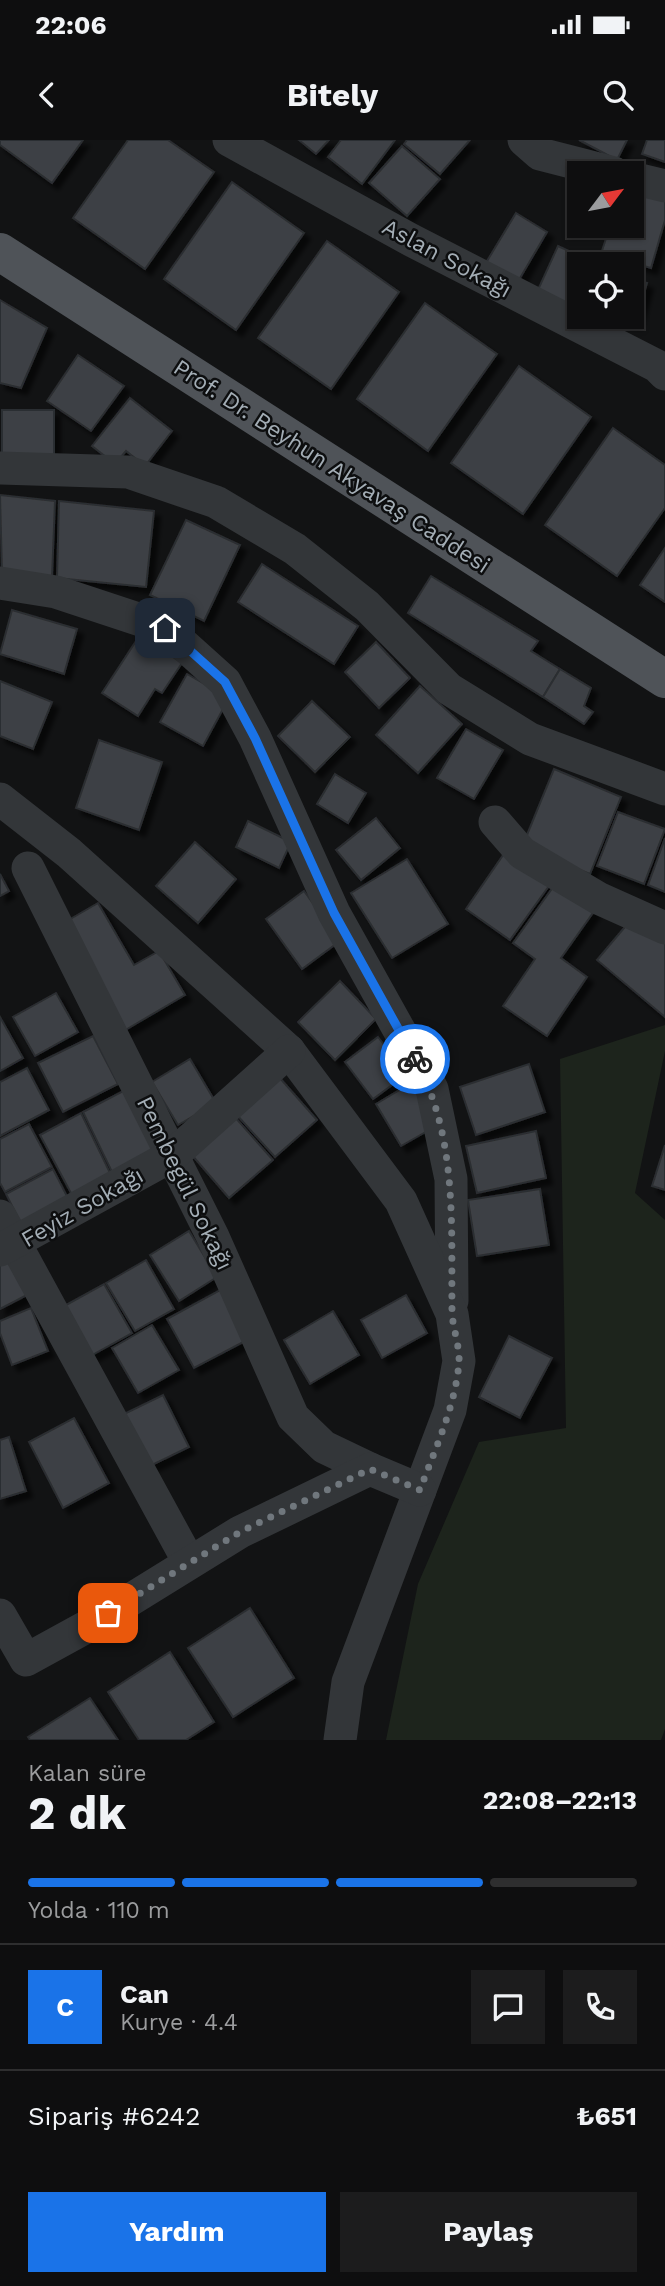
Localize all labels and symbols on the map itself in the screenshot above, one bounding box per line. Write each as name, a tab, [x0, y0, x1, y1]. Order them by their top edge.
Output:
north arrow	[567, 161, 644, 238]
street label: Aslan Sokağı	[378, 213, 516, 304]
street label: Prof. Dr. Beyhun Akyavaş Caddesi	[169, 354, 495, 579]
pin	[135, 598, 195, 658]
courier	[380, 1024, 450, 1094]
street label: Pembegül Sokağı	[131, 1092, 238, 1274]
street label: Feyiz Sokağı	[16, 1162, 148, 1253]
pin	[78, 1583, 138, 1643]

